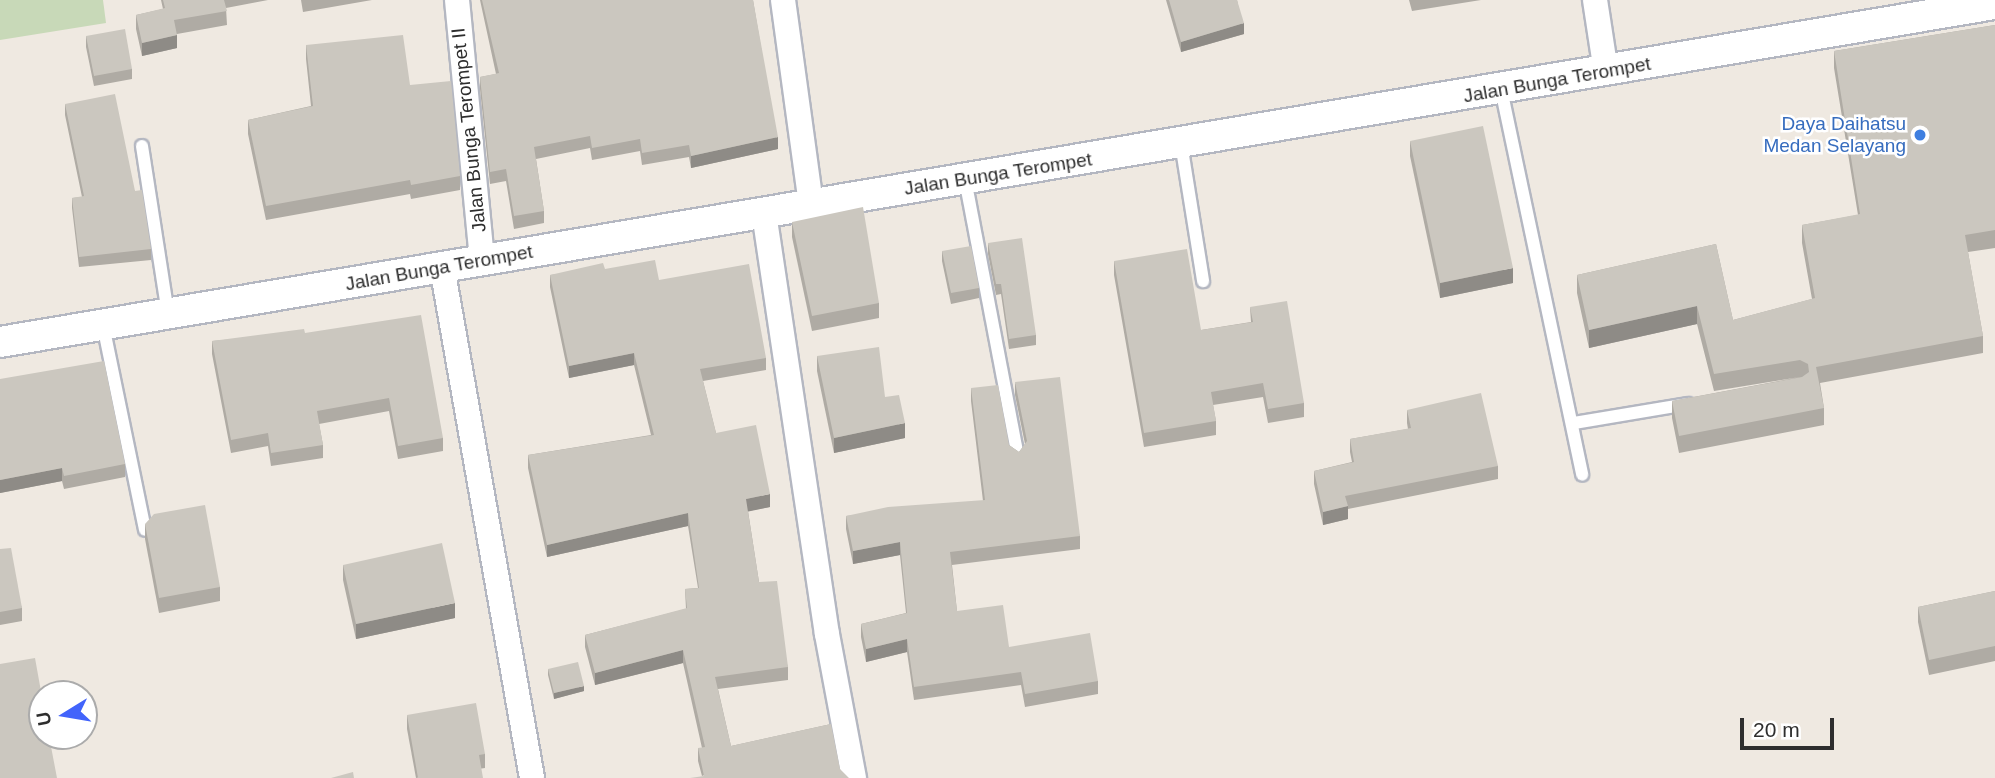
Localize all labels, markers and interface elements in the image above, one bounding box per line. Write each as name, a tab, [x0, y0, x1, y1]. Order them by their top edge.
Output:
street label: Jalan Bunga Terompet II	[447, 26, 491, 234]
street label: Jalan Bunga Terompet	[1461, 52, 1653, 108]
place label: Daya Daihatsu Medan Selayang	[1763, 113, 1906, 157]
marker: Daya Daihatsu Medan Selayang	[1912, 127, 1928, 143]
street label: Jalan Bunga Terompet	[902, 148, 1094, 200]
street label: Jalan Bunga Terompet	[343, 240, 535, 296]
north arrow	[28, 680, 98, 750]
scale bar	[1743, 704, 1838, 748]
text: U	[32, 710, 55, 727]
text: 20 m	[1753, 718, 1800, 741]

